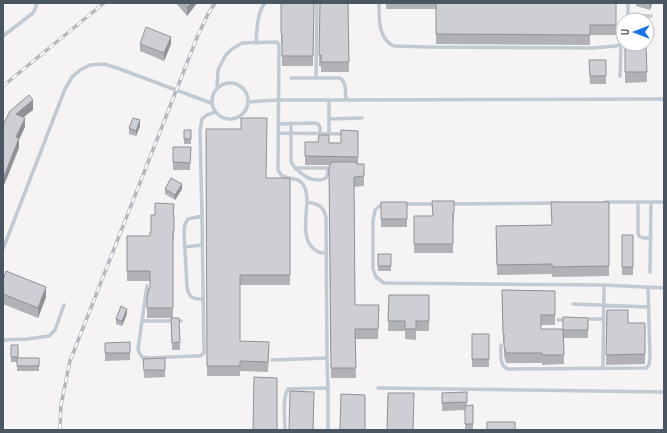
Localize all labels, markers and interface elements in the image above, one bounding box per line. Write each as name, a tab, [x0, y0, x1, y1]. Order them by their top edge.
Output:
north arrow	[615, 12, 655, 52]
text: U	[618, 29, 632, 35]

